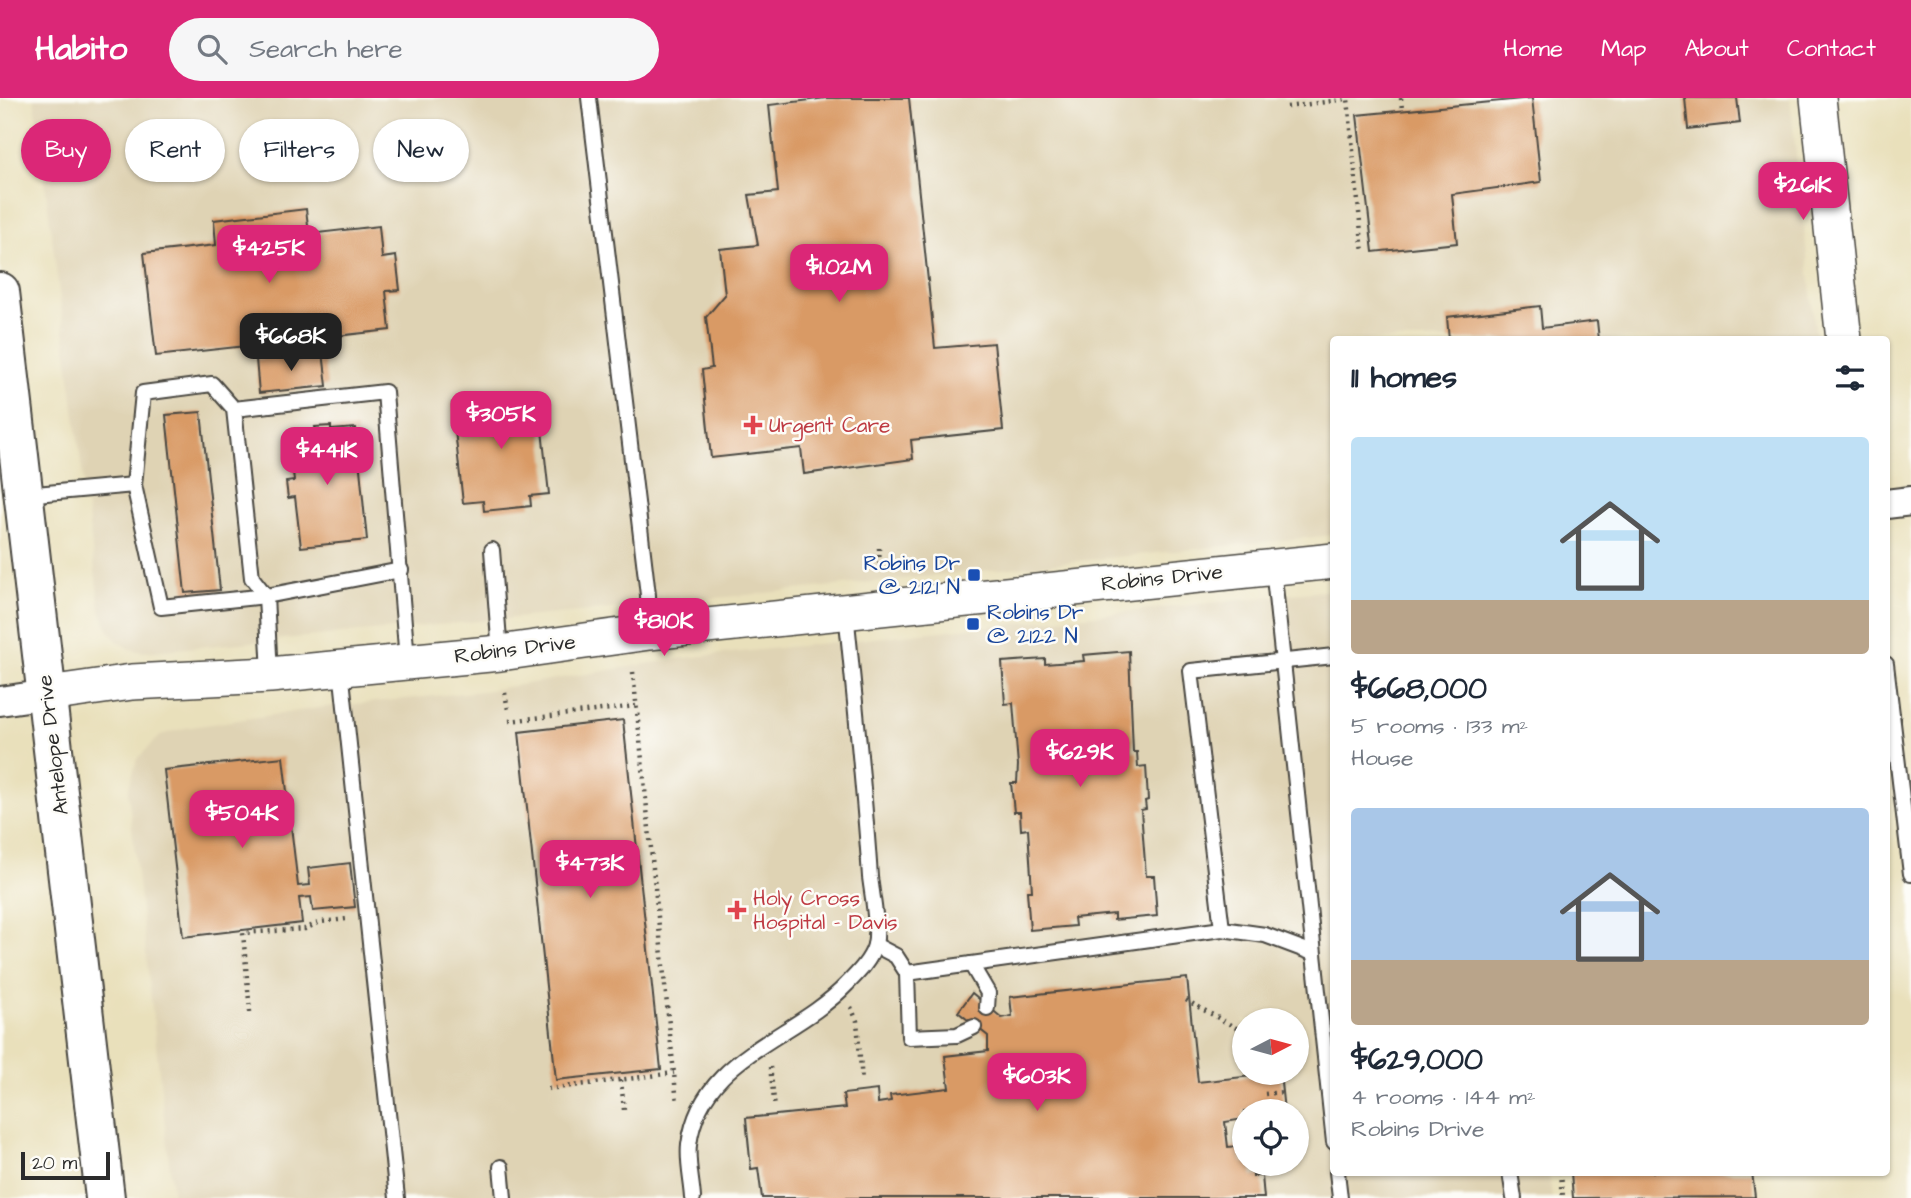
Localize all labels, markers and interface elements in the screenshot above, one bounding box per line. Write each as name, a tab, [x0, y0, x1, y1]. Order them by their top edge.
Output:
search box	[169, 18, 659, 81]
text: Habito	[35, 26, 127, 72]
icon: search	[193, 30, 231, 68]
text: Search here	[249, 31, 403, 67]
text: Home	[1503, 32, 1563, 66]
text: Map	[1601, 32, 1646, 66]
text: About	[1684, 32, 1749, 66]
text: Contact	[1787, 32, 1876, 66]
chip: Buy	[21, 119, 111, 182]
chip: Rent	[125, 119, 225, 182]
chip: Filters	[239, 119, 359, 182]
chip: New	[373, 119, 469, 182]
pin: $261K	[1754, 162, 1852, 222]
text: $261K	[1774, 169, 1832, 201]
pin: $425K	[220, 226, 318, 285]
text: $425K	[233, 232, 305, 264]
pin: $1.02M	[782, 244, 896, 304]
text: $1.02M	[806, 251, 872, 283]
pin: $668K	[242, 314, 340, 373]
text: $668K	[256, 320, 326, 352]
text: 11 homes	[1351, 357, 1457, 399]
icon: filters	[1831, 359, 1869, 397]
pin: $305K	[452, 392, 550, 451]
text: $305K	[466, 398, 536, 430]
place label: Urgent Care	[769, 411, 890, 442]
marker: Urgent Care	[743, 415, 763, 435]
pin: $441K	[278, 428, 376, 487]
text: $441K	[297, 434, 357, 466]
icon: home	[1547, 483, 1673, 609]
place label: Robins Dr @ 2121 N	[864, 549, 960, 602]
street label: Robins Drive	[1100, 557, 1224, 599]
marker: Robins Dr @ 2121 N	[966, 567, 982, 583]
pin: $810K	[615, 598, 713, 658]
place label: Robins Dr @ 2122 N	[987, 598, 1084, 651]
text: $810K	[634, 605, 694, 637]
marker: Robins Dr @ 2122 N	[965, 616, 981, 632]
street label: Robins Drive	[453, 627, 577, 671]
text: $668,000	[1351, 668, 1487, 710]
street label: Antelope Drive	[30, 673, 77, 817]
text: 5 rooms · 133 m²	[1351, 710, 1528, 742]
pin: $629K	[1031, 730, 1129, 789]
text: $629K	[1046, 736, 1114, 768]
text: House	[1351, 742, 1414, 774]
pin: $504K	[193, 790, 291, 850]
text: $504K	[205, 797, 279, 829]
pin: $473K	[541, 840, 639, 900]
text: $473K	[556, 847, 624, 879]
icon: home	[1547, 854, 1673, 980]
place label: Holy Cross Hospital - Davis	[753, 884, 898, 938]
marker: Holy Cross Hospital - Davis	[727, 900, 747, 920]
north arrow	[1232, 1008, 1309, 1085]
map controls	[1232, 1008, 1309, 1176]
text: $629,000	[1351, 1039, 1483, 1081]
pin: $603K	[988, 1054, 1086, 1113]
text: $603K	[1003, 1060, 1071, 1092]
text: 4 rooms · 144 m²	[1351, 1081, 1536, 1113]
button: locate	[1232, 1099, 1309, 1176]
text: Robins Drive	[1351, 1113, 1484, 1145]
scale bar	[21, 1149, 110, 1181]
text: 20 m	[32, 1150, 77, 1177]

